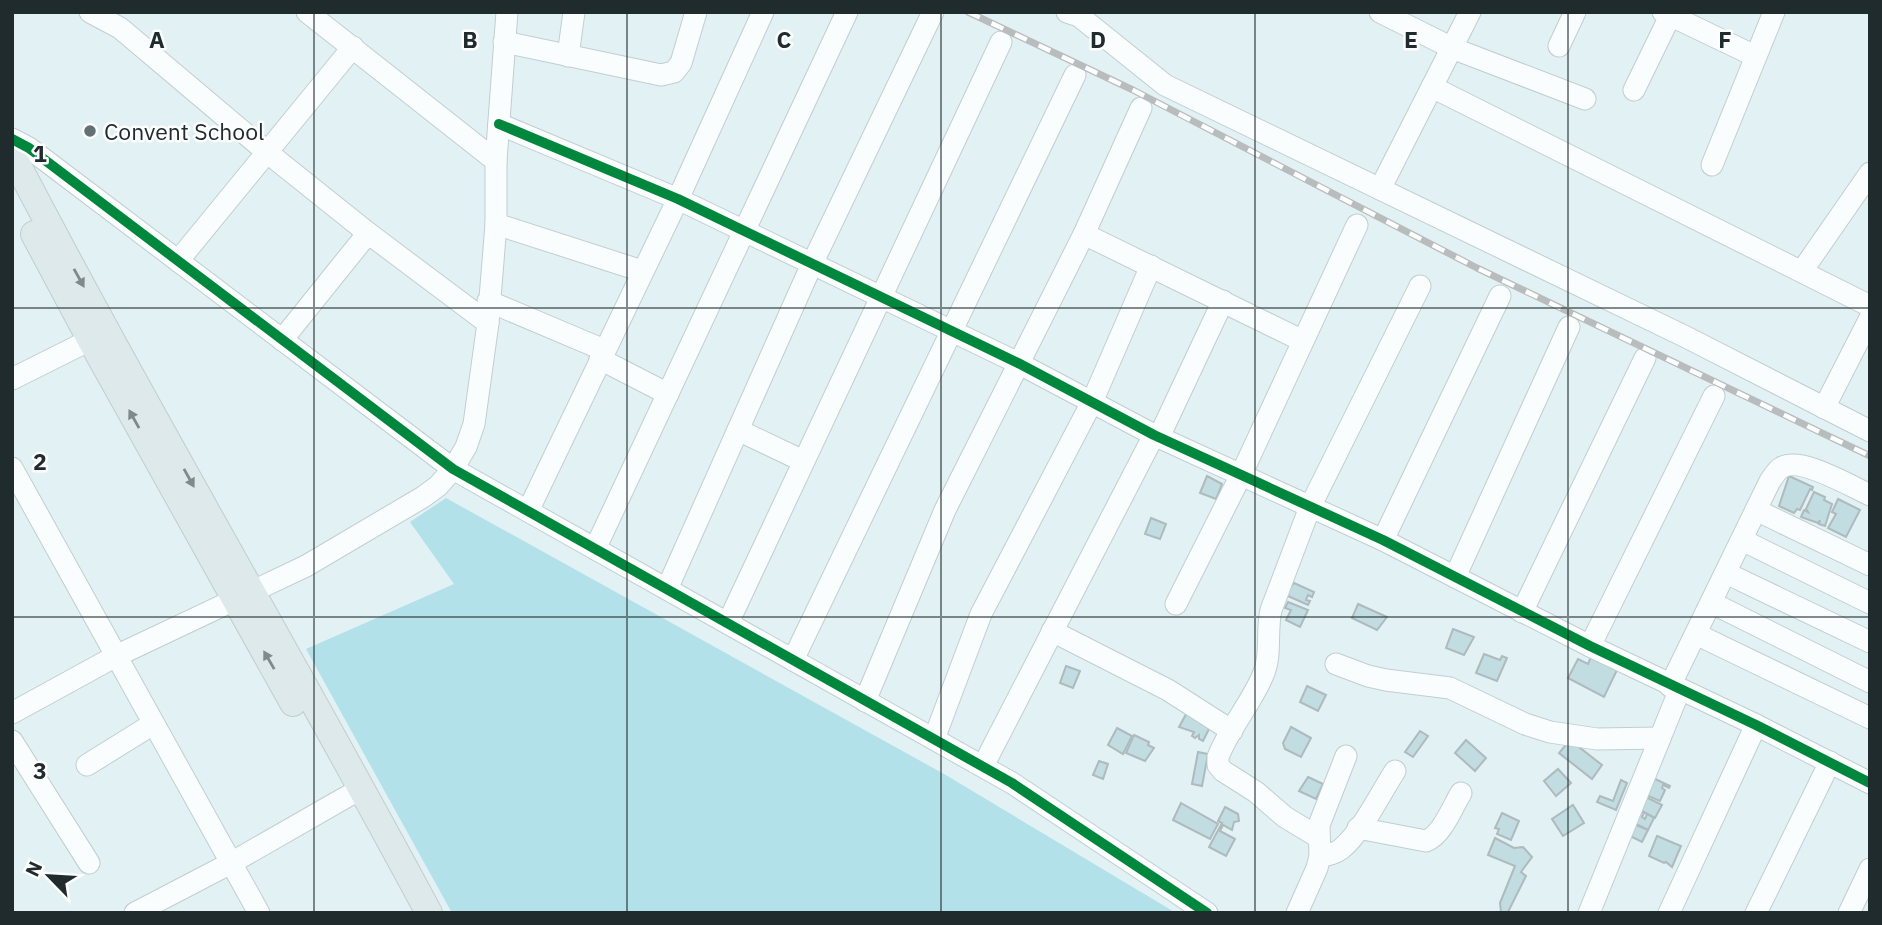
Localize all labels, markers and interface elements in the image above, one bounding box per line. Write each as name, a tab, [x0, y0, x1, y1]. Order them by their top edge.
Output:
text: A	[149, 24, 165, 54]
text: B	[462, 24, 478, 54]
text: C	[777, 24, 792, 54]
text: D	[1090, 24, 1106, 54]
text: E	[1404, 24, 1418, 54]
text: F	[1718, 24, 1732, 54]
place label: Convent School	[104, 116, 264, 146]
marker: Convent School	[82, 123, 98, 139]
text: 1	[33, 138, 47, 168]
one-way arrow	[73, 269, 85, 288]
one-way arrow	[128, 409, 140, 428]
text: 2	[33, 446, 47, 476]
one-way arrow	[183, 468, 195, 488]
one-way arrow	[263, 651, 275, 670]
text: 3	[33, 755, 47, 785]
north arrow	[14, 841, 84, 911]
text: N	[20, 858, 47, 880]

